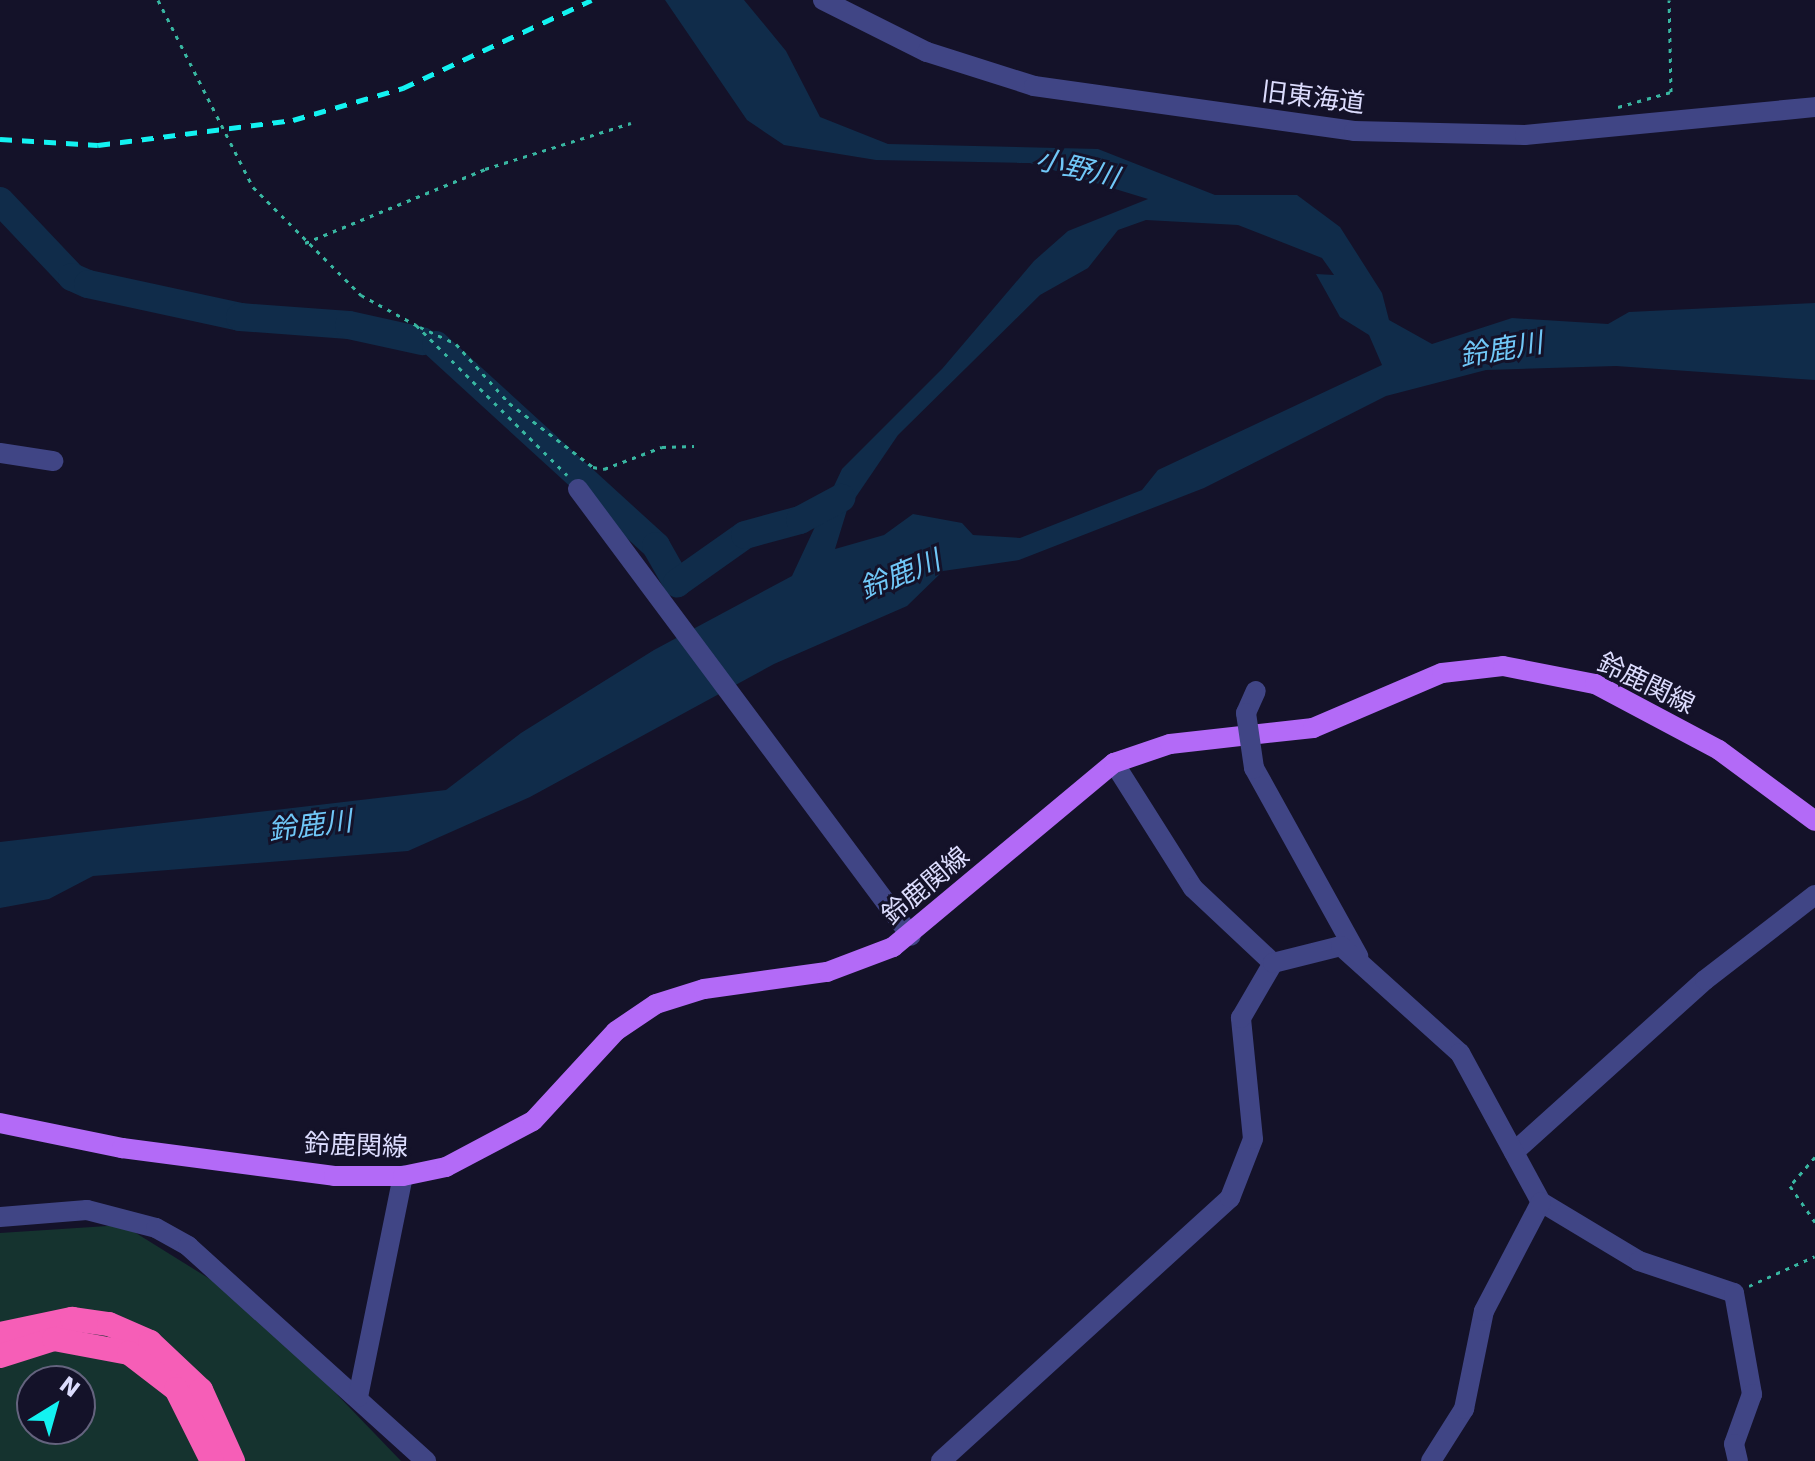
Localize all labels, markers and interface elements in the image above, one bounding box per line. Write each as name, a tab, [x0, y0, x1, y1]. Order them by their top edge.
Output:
street label: 旧東海道	[1259, 76, 1367, 120]
water label: 小野川	[1032, 143, 1122, 195]
water label: 鈴鹿川	[1457, 326, 1545, 374]
water label: 鈴鹿川	[855, 544, 945, 606]
street label: 鈴鹿関線	[1592, 647, 1700, 721]
water label: 鈴鹿川	[266, 804, 354, 848]
street label: 鈴鹿関線	[876, 841, 976, 931]
street label: 鈴鹿関線	[303, 1129, 409, 1163]
north arrow	[16, 1365, 96, 1445]
text: N	[55, 1371, 84, 1403]

